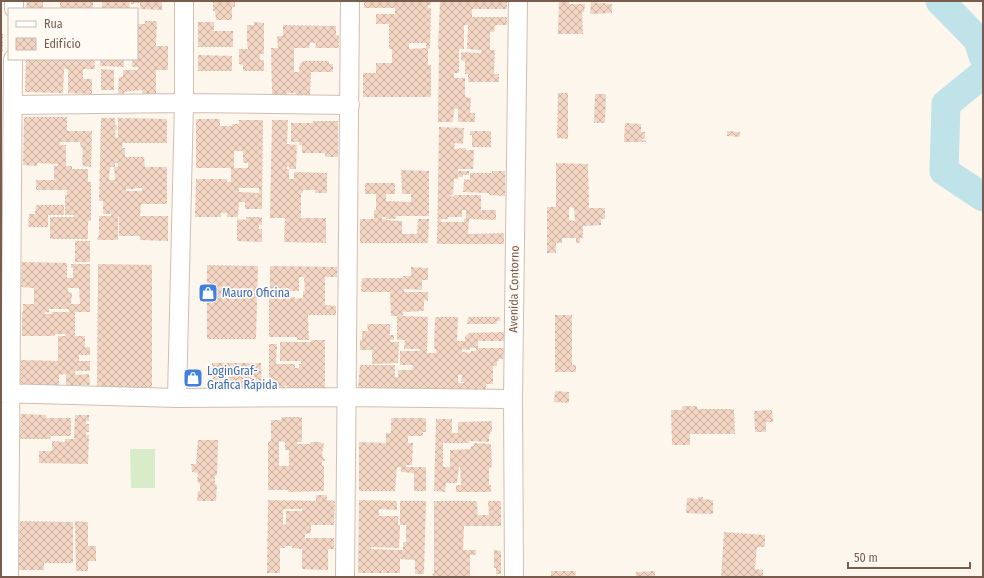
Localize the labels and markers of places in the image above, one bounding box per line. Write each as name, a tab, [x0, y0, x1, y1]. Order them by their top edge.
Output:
shop icon: Mauro Oficina	[197, 282, 219, 304]
place label: Mauro Oficina	[222, 286, 290, 300]
place label: LoginGraf- Grafica Rápida	[207, 364, 278, 392]
shop icon: LoginGraf- Grafica Rápida	[182, 367, 204, 389]

